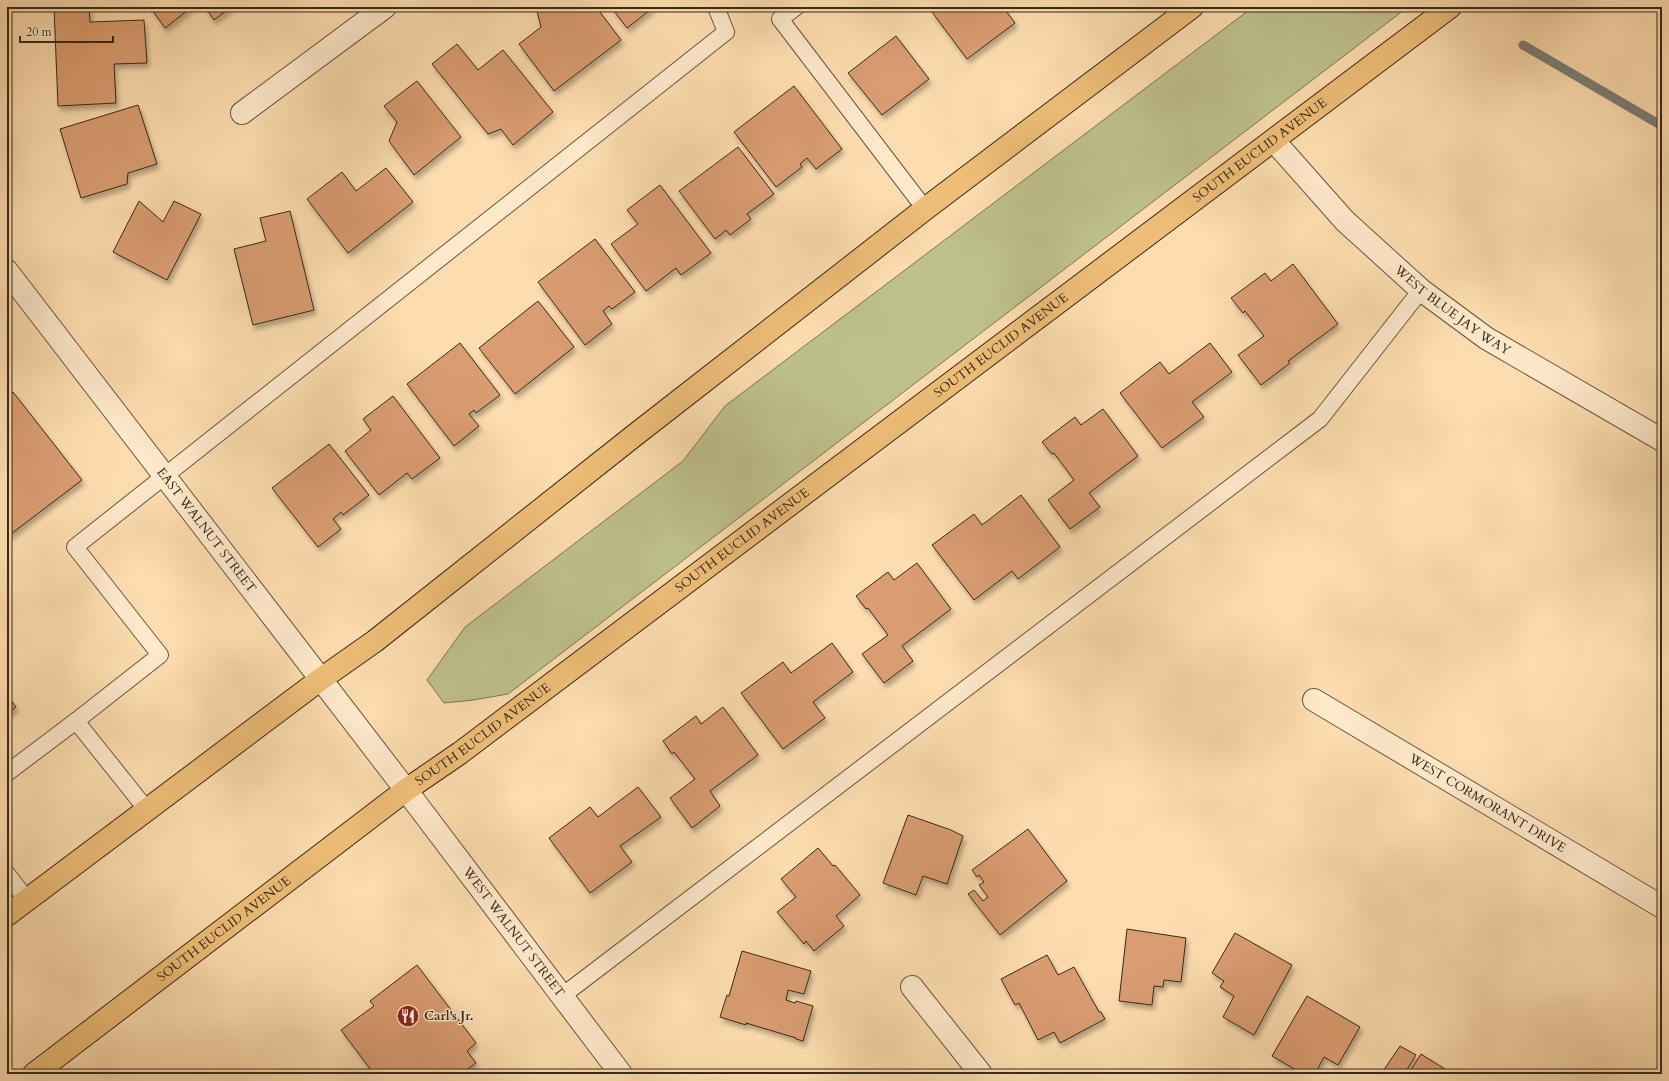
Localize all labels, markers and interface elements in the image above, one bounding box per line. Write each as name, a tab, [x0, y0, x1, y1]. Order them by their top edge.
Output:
scale bar	[20, 18, 113, 44]
text: 20 m	[26, 24, 53, 40]
street label: SOUTH EUCLID AVENUE	[1189, 94, 1331, 207]
street label: WEST BLUE JAY WAY	[1390, 260, 1514, 360]
street label: SOUTH EUCLID AVENUE	[930, 289, 1072, 402]
street label: EAST WALNUT STREET	[152, 464, 261, 597]
street label: SOUTH EUCLID AVENUE	[671, 484, 813, 597]
street label: SOUTH EUCLID AVENUE	[412, 679, 554, 790]
street label: WEST CORMORANT DRIVE	[1405, 749, 1569, 857]
street label: WEST WALNUT STREET	[458, 863, 569, 1001]
street label: SOUTH EUCLID AVENUE	[153, 872, 295, 986]
restaurant icon: Carl's Jr.	[395, 1003, 421, 1029]
place label: Carl's Jr.	[424, 1007, 473, 1025]

